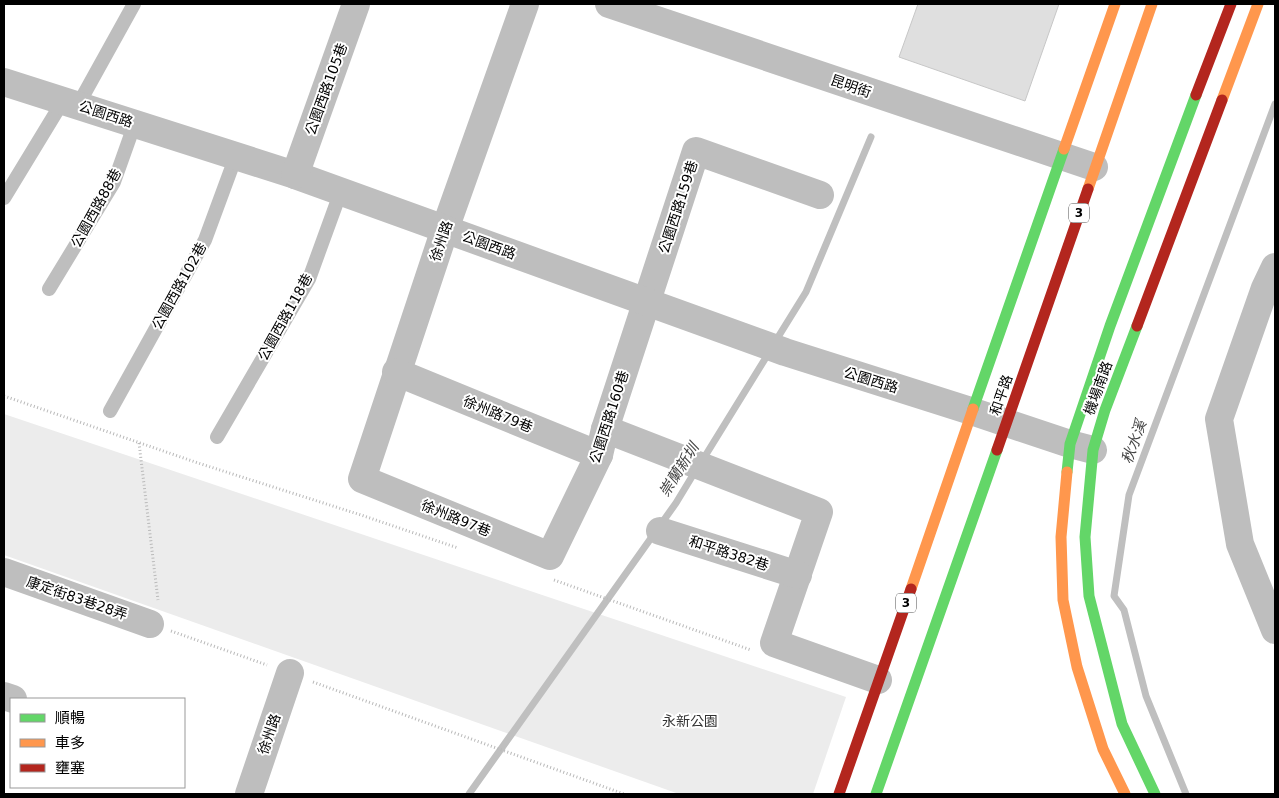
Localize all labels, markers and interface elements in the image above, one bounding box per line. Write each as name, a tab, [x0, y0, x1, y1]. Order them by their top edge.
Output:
street label: 公園西路105巷	[302, 41, 350, 137]
street label: 昆明街	[829, 72, 873, 100]
street label: 公園西路	[77, 98, 135, 130]
street label: 公園西路159巷	[655, 159, 701, 255]
street label: 公園西路88巷	[68, 166, 124, 250]
road number: 3	[1069, 204, 1089, 222]
street label: 徐州路	[427, 219, 455, 263]
street label: 公園西路	[460, 228, 518, 262]
street label: 公園西路102巷	[149, 240, 209, 332]
street label: 公園西路118巷	[255, 271, 315, 363]
street label: 機場南路	[1081, 359, 1115, 417]
street label: 公園西路	[842, 364, 900, 396]
street label: 公園西路160巷	[586, 369, 632, 465]
street label: 和平路	[987, 373, 1015, 417]
street label: 徐州路79巷	[461, 393, 535, 435]
water label: 秋水溪	[1118, 416, 1151, 466]
water label: 崇蘭新圳	[655, 438, 704, 500]
street label: 徐州路97巷	[419, 497, 493, 539]
street label: 和平路382巷	[687, 533, 771, 573]
street label: 康定街83巷28弄	[24, 573, 130, 623]
road number: 3	[896, 594, 916, 612]
legend	[10, 698, 185, 788]
text: 順暢	[55, 709, 85, 727]
street label: 徐州路	[255, 712, 283, 756]
park label: 永新公園	[662, 713, 718, 729]
text: 車多	[55, 734, 85, 752]
text: 壅塞	[55, 759, 85, 777]

